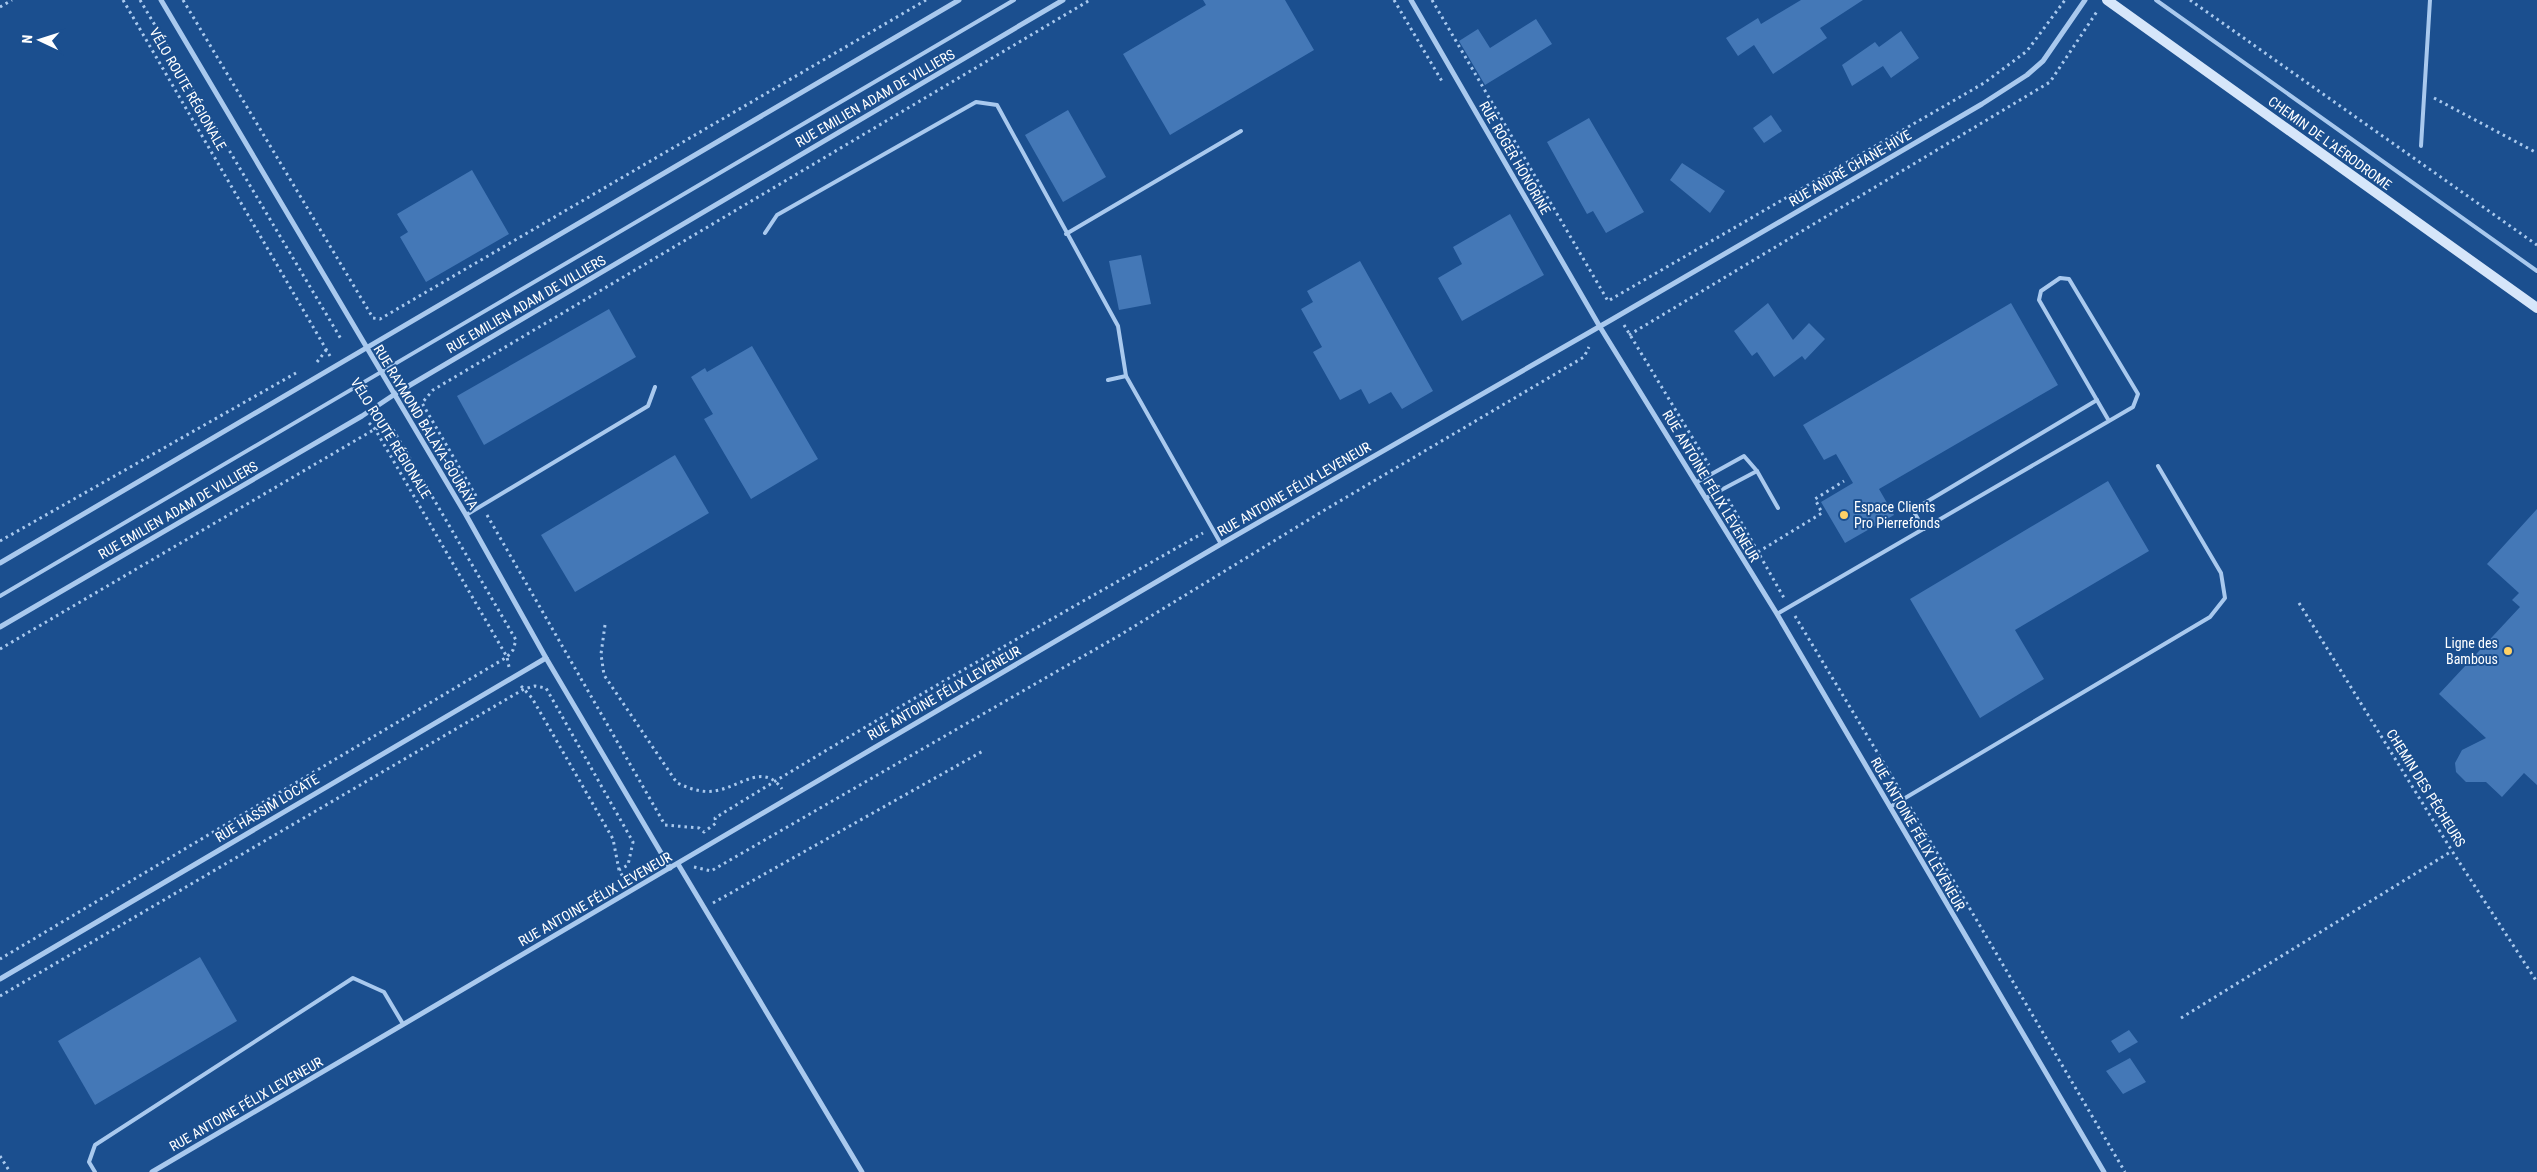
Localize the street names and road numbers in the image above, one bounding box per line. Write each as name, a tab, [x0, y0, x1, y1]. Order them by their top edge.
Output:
street label: VÉLO ROUTE RÉGIONALE	[146, 24, 231, 153]
street label: RUE EMILIEN ADAM DE VILLIERS	[793, 46, 957, 150]
street label: CHEMIN DE L'AÉRODROME	[2265, 92, 2395, 193]
street label: RUE ROGER HONORINE	[1476, 99, 1554, 217]
street label: RUE ANDRÉ CHANE-HIVE	[1785, 126, 1914, 210]
street label: RUE EMILIEN ADAM DE VILLIERS	[444, 252, 608, 356]
street label: RUE RAYMOND BALAYA-GOURAYA	[370, 342, 482, 512]
street label: VÉLO ROUTE RÉGIONALE	[347, 374, 435, 501]
street label: RUE ANTOINE FÉLIX LEVENEUR	[1659, 407, 1764, 565]
street label: RUE ANTOINE FÉLIX LEVENEUR	[1214, 437, 1374, 539]
street label: RUE EMILIEN ADAM DE VILLIERS	[96, 458, 260, 562]
street label: RUE ANTOINE FÉLIX LEVENEUR	[864, 641, 1024, 743]
street label: CHEMIN DES PÊCHEURS	[2383, 726, 2470, 850]
street label: RUE ANTOINE FÉLIX LEVENEUR	[1868, 754, 1970, 914]
street label: RUE HASSIM LOCATE	[212, 771, 322, 845]
street label: RUE ANTOINE FÉLIX LEVENEUR	[515, 847, 675, 949]
street label: RUE ANTOINE FÉLIX LEVENEUR	[166, 1052, 326, 1154]

